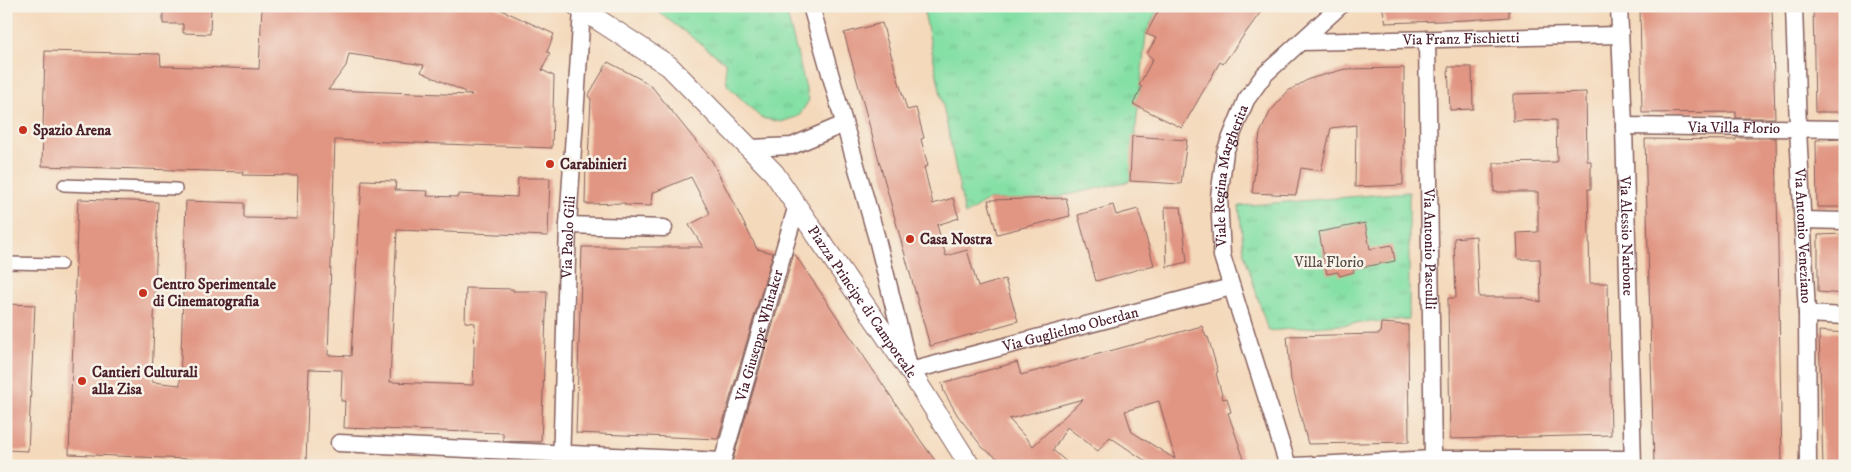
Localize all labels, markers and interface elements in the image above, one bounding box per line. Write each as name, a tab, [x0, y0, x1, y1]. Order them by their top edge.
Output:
street label: Via Franz Fischietti	[1401, 28, 1520, 49]
street label: Viale Regina Margherita	[1210, 101, 1253, 249]
street label: Via Villa Florio	[1687, 117, 1780, 138]
place label: Spazio Arena	[33, 121, 112, 140]
marker: Spazio Arena	[17, 124, 29, 136]
place label: Carabinieri	[560, 155, 627, 174]
marker: Carabinieri	[544, 158, 556, 170]
street label: Via Antonio Veneziano	[1790, 167, 1816, 304]
street label: Via Alessio Narbone	[1616, 175, 1638, 296]
street label: Via Antonio Pasculli	[1420, 187, 1440, 310]
street label: Via Paolo Gili	[557, 195, 579, 280]
street label: Piazza Principe di Camporeale	[803, 222, 921, 381]
place label: Casa Nostra	[920, 230, 993, 249]
marker: Casa Nostra	[904, 233, 916, 245]
park label: Villa Florio	[1293, 253, 1364, 272]
street label: Via Giuseppe Whitaker	[731, 267, 787, 405]
place label: Centro Sperimentale di Cinematografia	[153, 275, 277, 311]
marker: Centro Sperimentale di Cinematografia	[137, 287, 149, 299]
street label: Via Guglielmo Oberdan	[999, 302, 1141, 356]
place label: Cantieri Culturali alla Zisa	[92, 363, 198, 399]
marker: Cantieri Culturali alla Zisa	[76, 375, 88, 387]

